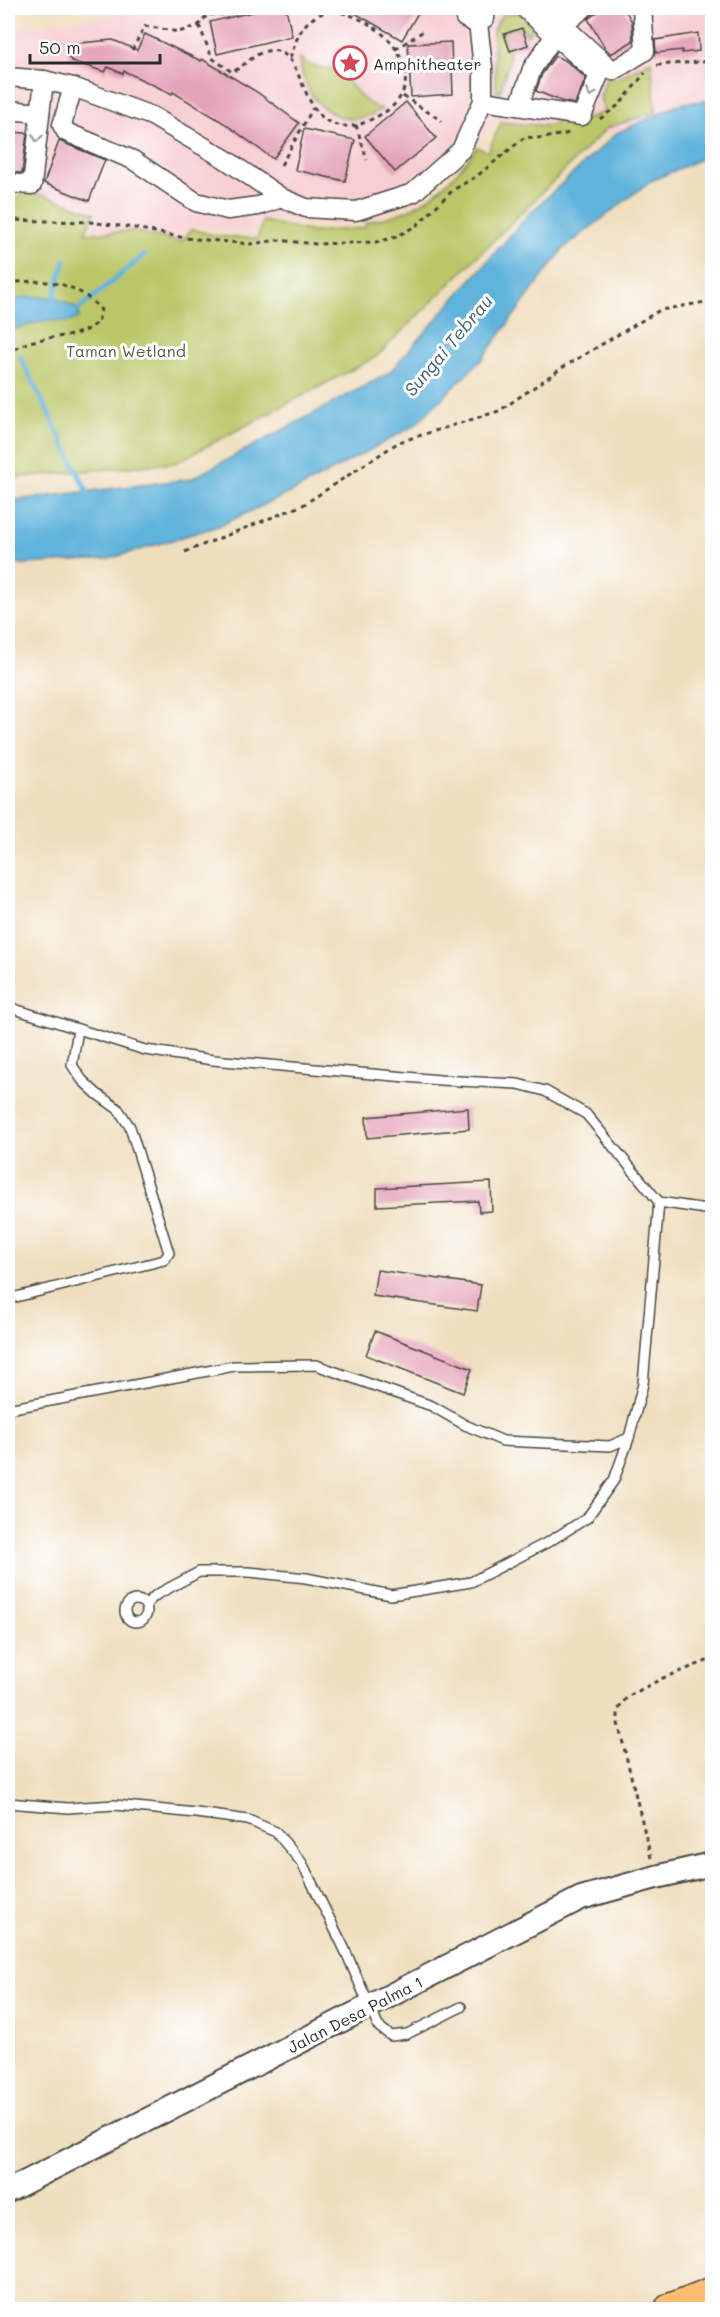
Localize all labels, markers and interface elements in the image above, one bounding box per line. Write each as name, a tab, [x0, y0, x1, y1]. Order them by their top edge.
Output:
scale bar	[30, 27, 160, 65]
text: 50 m	[39, 35, 81, 59]
place icon: Amphitheater	[332, 45, 368, 81]
place label: Amphitheater	[373, 53, 482, 74]
one-way arrow	[587, 87, 599, 98]
one-way arrow	[32, 134, 44, 143]
water label: Sungai Tebrau	[398, 289, 498, 401]
park label: Taman Wetland	[66, 340, 186, 361]
street label: Jalan Desa Palma 1	[284, 1971, 426, 2057]

